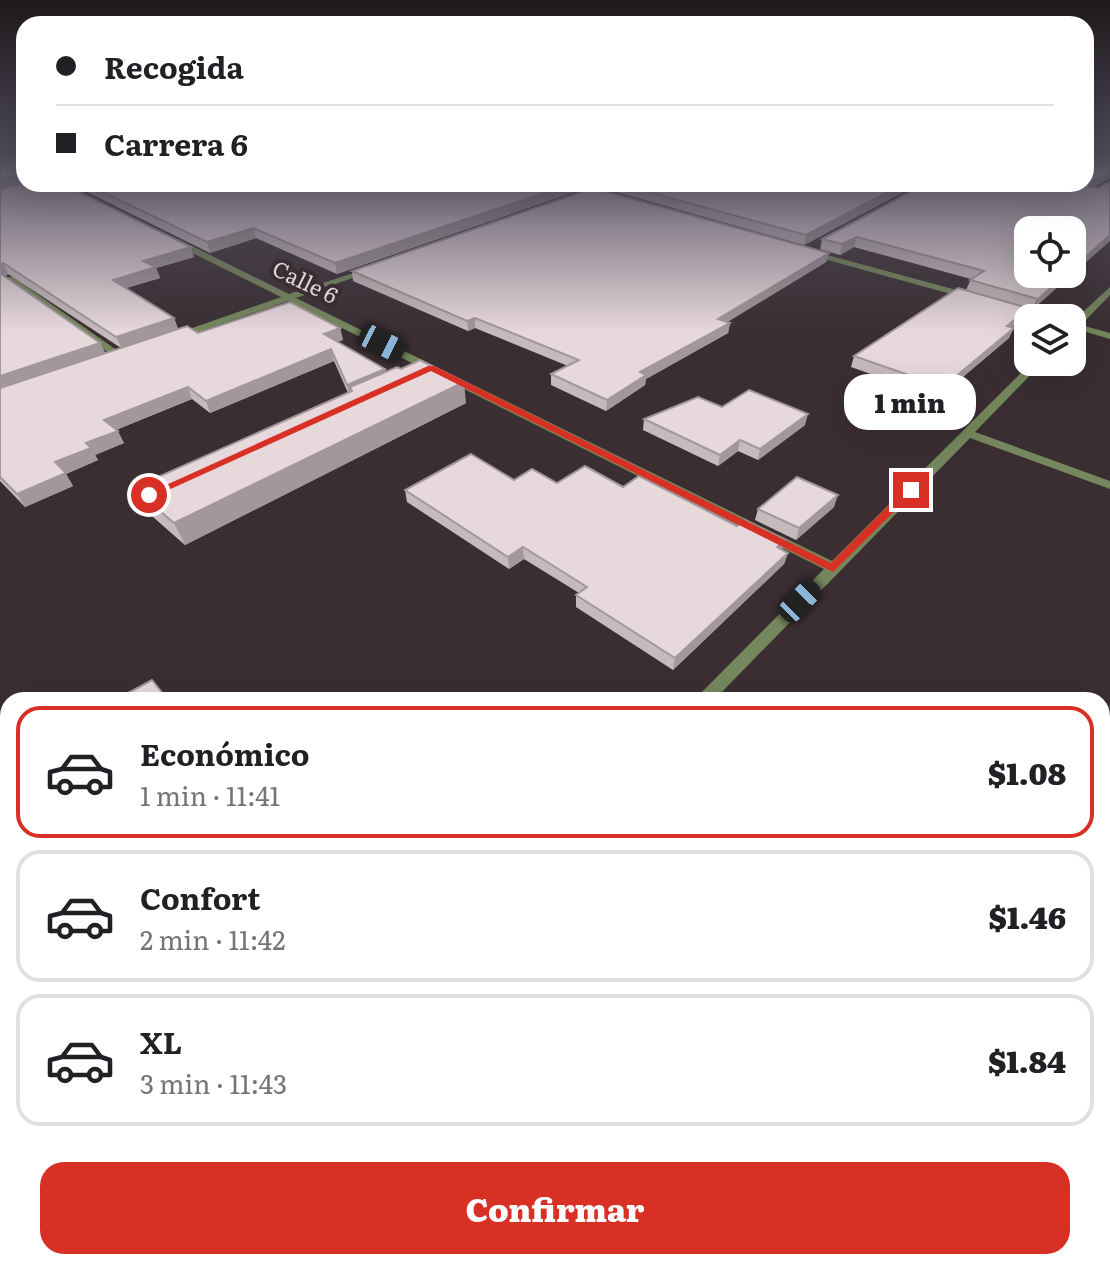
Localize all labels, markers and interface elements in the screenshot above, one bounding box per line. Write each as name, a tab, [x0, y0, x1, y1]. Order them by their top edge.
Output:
text: Recogida	[104, 44, 244, 88]
text: Carrera 6	[104, 121, 248, 165]
map controls	[1014, 216, 1086, 376]
button: locate	[1014, 216, 1086, 288]
street label: Calle 6	[267, 251, 344, 311]
button: layers	[1014, 304, 1086, 376]
car	[355, 321, 409, 365]
callout: 1 min	[845, 374, 977, 430]
text: 1 min	[875, 382, 945, 421]
route end	[893, 472, 929, 508]
route start	[131, 477, 167, 513]
car	[775, 575, 825, 627]
text: Económico	[140, 731, 309, 775]
icon: car	[44, 736, 116, 808]
text: $1.08	[988, 750, 1066, 794]
text: 1 min · 11:41	[140, 775, 280, 814]
text: Confort	[140, 875, 261, 919]
icon: car	[44, 880, 116, 952]
text: $1.46	[989, 894, 1066, 938]
text: 2 min · 11:42	[140, 919, 285, 958]
text: XL	[140, 1019, 182, 1063]
icon: car	[44, 1024, 116, 1096]
text: $1.84	[988, 1038, 1066, 1082]
text: 3 min · 11:43	[140, 1063, 287, 1102]
button: Confirmar	[40, 1162, 1070, 1254]

